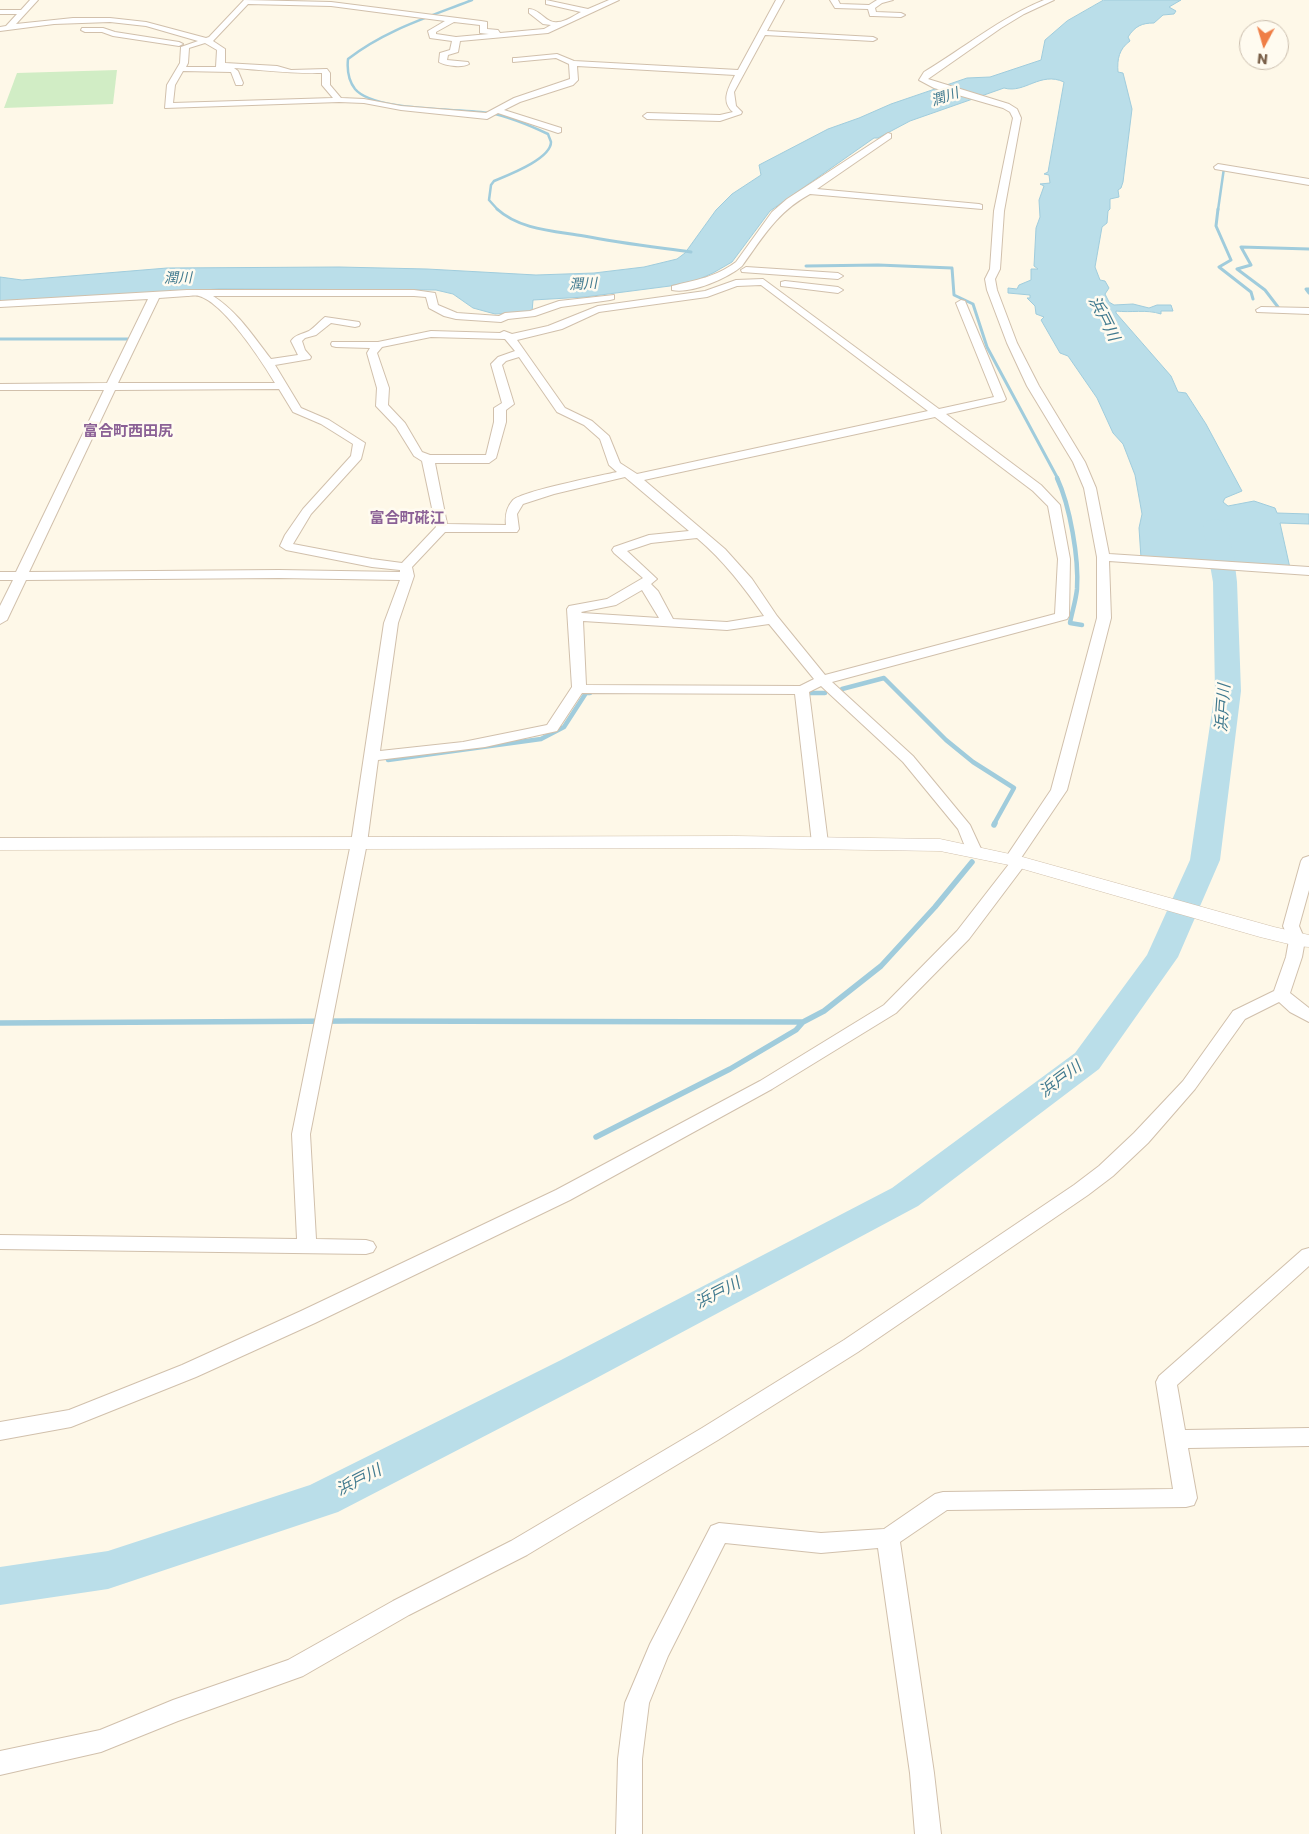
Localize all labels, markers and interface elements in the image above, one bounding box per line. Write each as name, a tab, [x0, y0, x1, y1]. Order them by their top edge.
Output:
north arrow	[1239, 20, 1289, 70]
text: N	[1256, 48, 1269, 69]
water label: 潤川	[929, 85, 961, 111]
water label: 潤川	[164, 270, 192, 288]
water label: 潤川	[569, 276, 597, 294]
water label: 浜戸川	[1084, 293, 1122, 345]
district label: 富合町西田尻	[83, 423, 173, 441]
district label: 富合町硴江	[370, 510, 444, 528]
water label: 浜戸川	[1213, 683, 1235, 733]
water label: 浜戸川	[1036, 1058, 1086, 1102]
water label: 浜戸川	[692, 1275, 744, 1313]
water label: 浜戸川	[333, 1462, 385, 1500]

